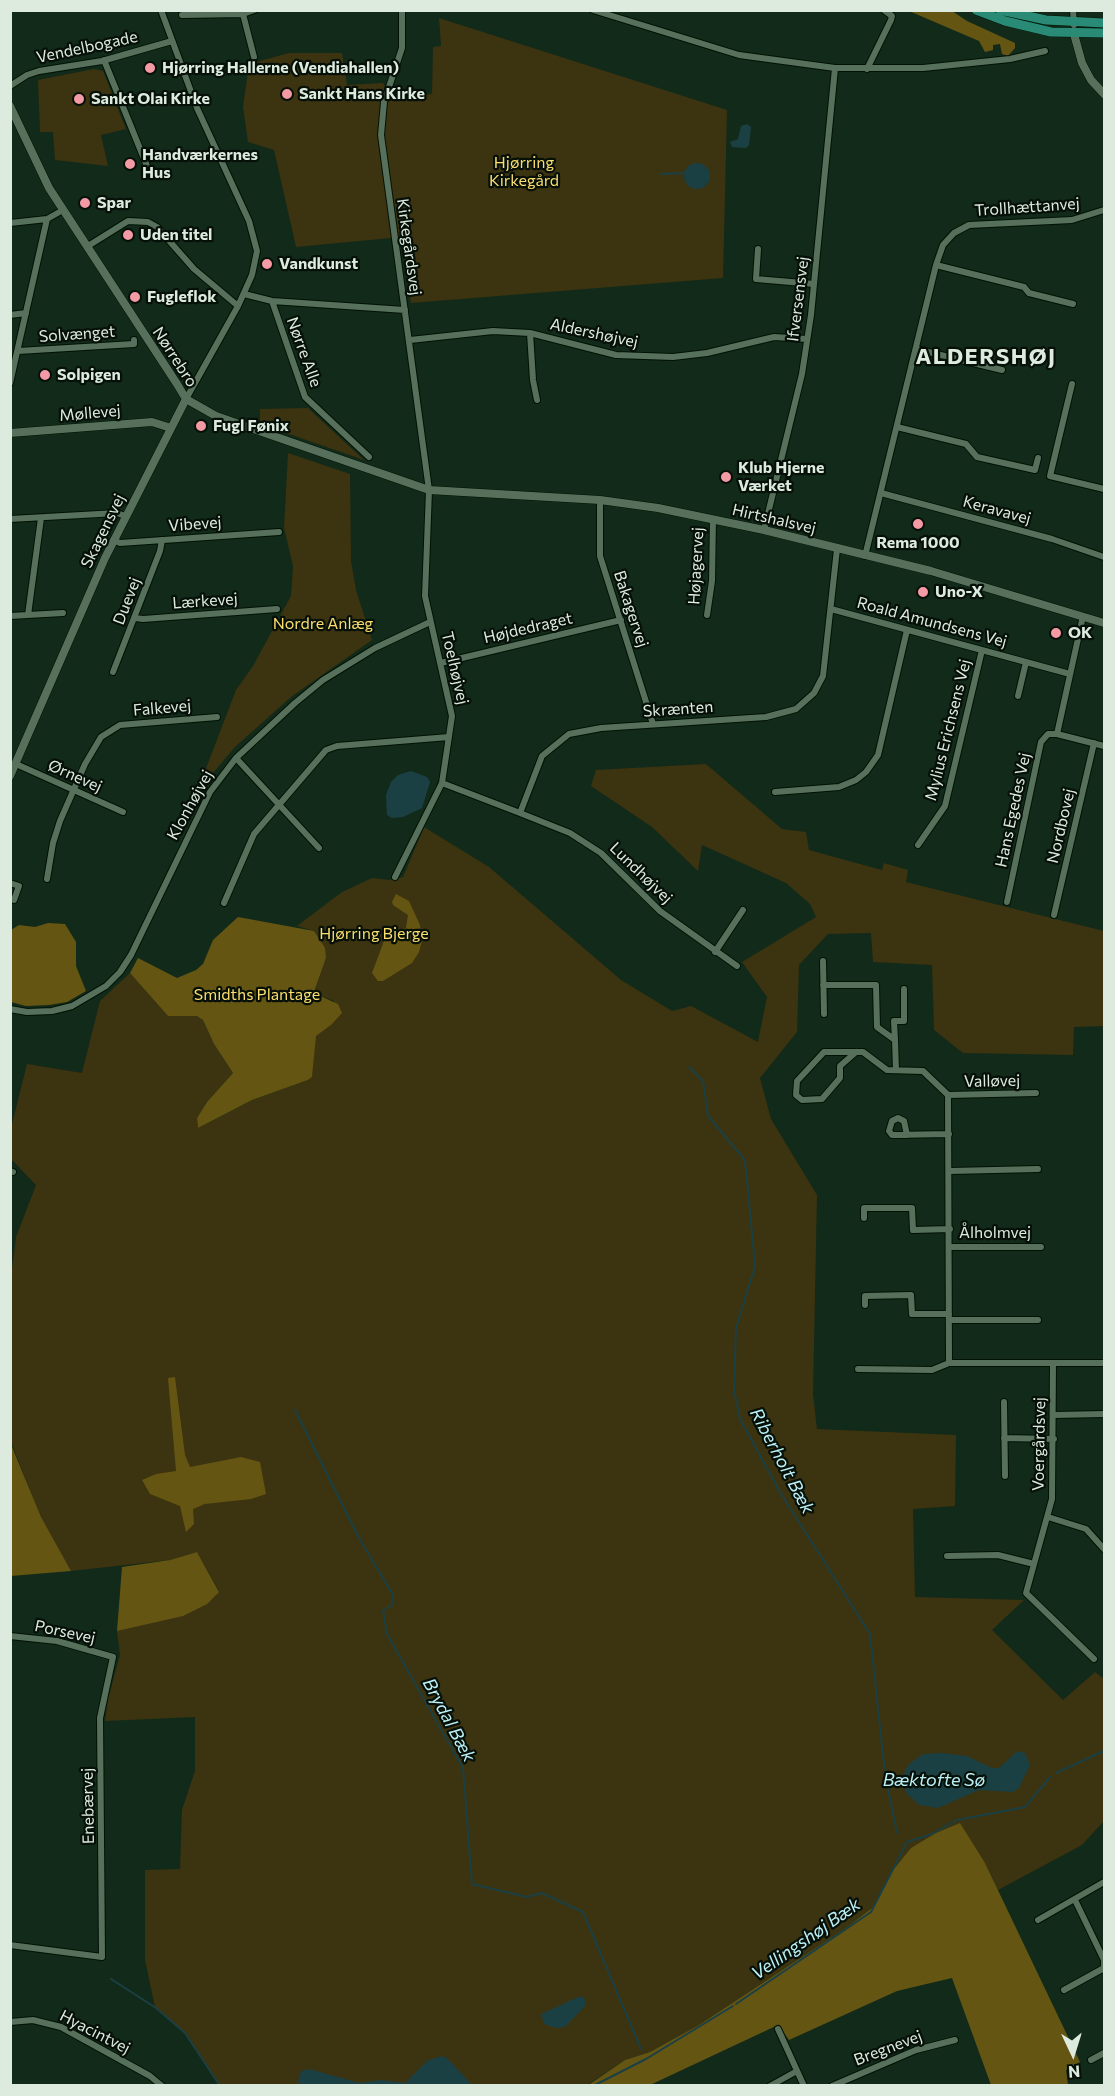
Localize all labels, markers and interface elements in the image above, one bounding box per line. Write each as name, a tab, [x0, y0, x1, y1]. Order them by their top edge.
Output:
street label: Vendelbogade	[35, 27, 139, 67]
place label: Hjørring Hallerne (Vendiahallen)	[162, 58, 399, 78]
marker: Hjørring Hallerne (Vendiahallen)	[143, 61, 157, 75]
place label: Sankt Hans Kirke	[299, 84, 425, 104]
marker: Sankt Hans Kirke	[280, 87, 294, 101]
place label: Sankt Olai Kirke	[91, 89, 210, 109]
marker: Sankt Olai Kirke	[72, 92, 86, 106]
place label: Handværkernes Hus	[142, 145, 258, 183]
park label: Hjørring Kirkegård	[489, 153, 559, 191]
marker: Handværkernes Hus	[123, 157, 137, 171]
place label: Spar	[97, 193, 131, 213]
street label: Trollhættanvej	[974, 194, 1080, 220]
marker: Spar	[78, 196, 92, 210]
street label: Kirkegårdsvej	[393, 197, 425, 297]
place label: Uden titel	[140, 225, 212, 245]
marker: Uden titel	[121, 228, 135, 242]
place label: Vandkunst	[279, 254, 358, 274]
street label: Ifversensvej	[783, 255, 813, 343]
marker: Vandkunst	[260, 257, 274, 271]
place label: Fugleflok	[147, 287, 216, 307]
marker: Fugleflok	[128, 290, 142, 304]
street label: Nørre Alle	[282, 314, 326, 390]
street label: Aldershøjvej	[548, 314, 640, 352]
street label: Solvænget	[38, 322, 116, 346]
street label: Nørrebro	[149, 323, 201, 391]
district label: ALDERSHØJ	[915, 344, 1057, 370]
place label: Solpigen	[57, 365, 121, 385]
marker: Solpigen	[38, 368, 52, 382]
street label: Møllevej	[58, 401, 122, 425]
place label: Fugl Fønix	[213, 416, 289, 436]
marker: Fugl Fønix	[194, 419, 208, 433]
place label: Klub Hjerne Værket	[738, 458, 824, 496]
marker: Klub Hjerne Værket	[719, 470, 733, 484]
street label: Skagensvej	[77, 491, 129, 571]
street label: Keravavej	[961, 492, 1033, 528]
street label: Hirtshalsvej	[730, 500, 818, 538]
street label: Vibevej	[168, 513, 222, 535]
marker: Rema 1000	[911, 517, 925, 531]
street label: Højagervej	[684, 527, 708, 605]
place label: Rema 1000	[876, 533, 960, 553]
street label: Bakagervej	[610, 568, 652, 650]
street label: Duevej	[109, 575, 145, 627]
place label: Uno-X	[935, 582, 983, 602]
marker: Uno-X	[916, 585, 930, 599]
street label: Lærkevej	[172, 589, 238, 613]
street label: Roald Amundsens Vej	[855, 593, 1009, 651]
street label: Højdedraget	[482, 608, 574, 648]
park label: Nordre Anlæg	[273, 614, 373, 634]
place label: OK	[1068, 623, 1092, 643]
marker: OK	[1049, 626, 1063, 640]
street label: Toelhøjvej	[437, 630, 473, 706]
street label: Mylius Erichsens Vej	[921, 657, 975, 803]
street label: Falkevej	[132, 696, 192, 720]
street label: Skrænten	[642, 697, 714, 721]
street label: Hans Egedes Vej	[991, 751, 1035, 869]
street label: Ørnevej	[45, 756, 105, 796]
street label: Klonhøjvej	[163, 767, 217, 843]
street label: Nordbovej	[1043, 787, 1079, 865]
street label: Lundhøjvej	[606, 838, 676, 908]
park label: Hjørring Bjerge	[319, 924, 429, 944]
park label: Smidths Plantage	[194, 985, 320, 1005]
street label: Valløvej	[964, 1071, 1020, 1091]
street label: Ålholmvej	[959, 1223, 1031, 1243]
street label: Voergårdsvej	[1029, 1397, 1049, 1491]
water label: Riberholt Bæk	[745, 1404, 819, 1518]
street label: Porsevej	[33, 1616, 97, 1648]
water label: Brydal Bæk	[418, 1674, 480, 1766]
street label: Enebærvej	[78, 1768, 98, 1844]
water label: Bæktofte Sø	[883, 1769, 985, 1791]
water label: Vellingshøj Bæk	[747, 1893, 865, 1985]
street label: Hyacintvej	[56, 2006, 134, 2058]
north arrow	[1043, 2024, 1103, 2084]
street label: Bregnevej	[851, 2026, 925, 2070]
text: N	[1068, 2063, 1081, 2082]

